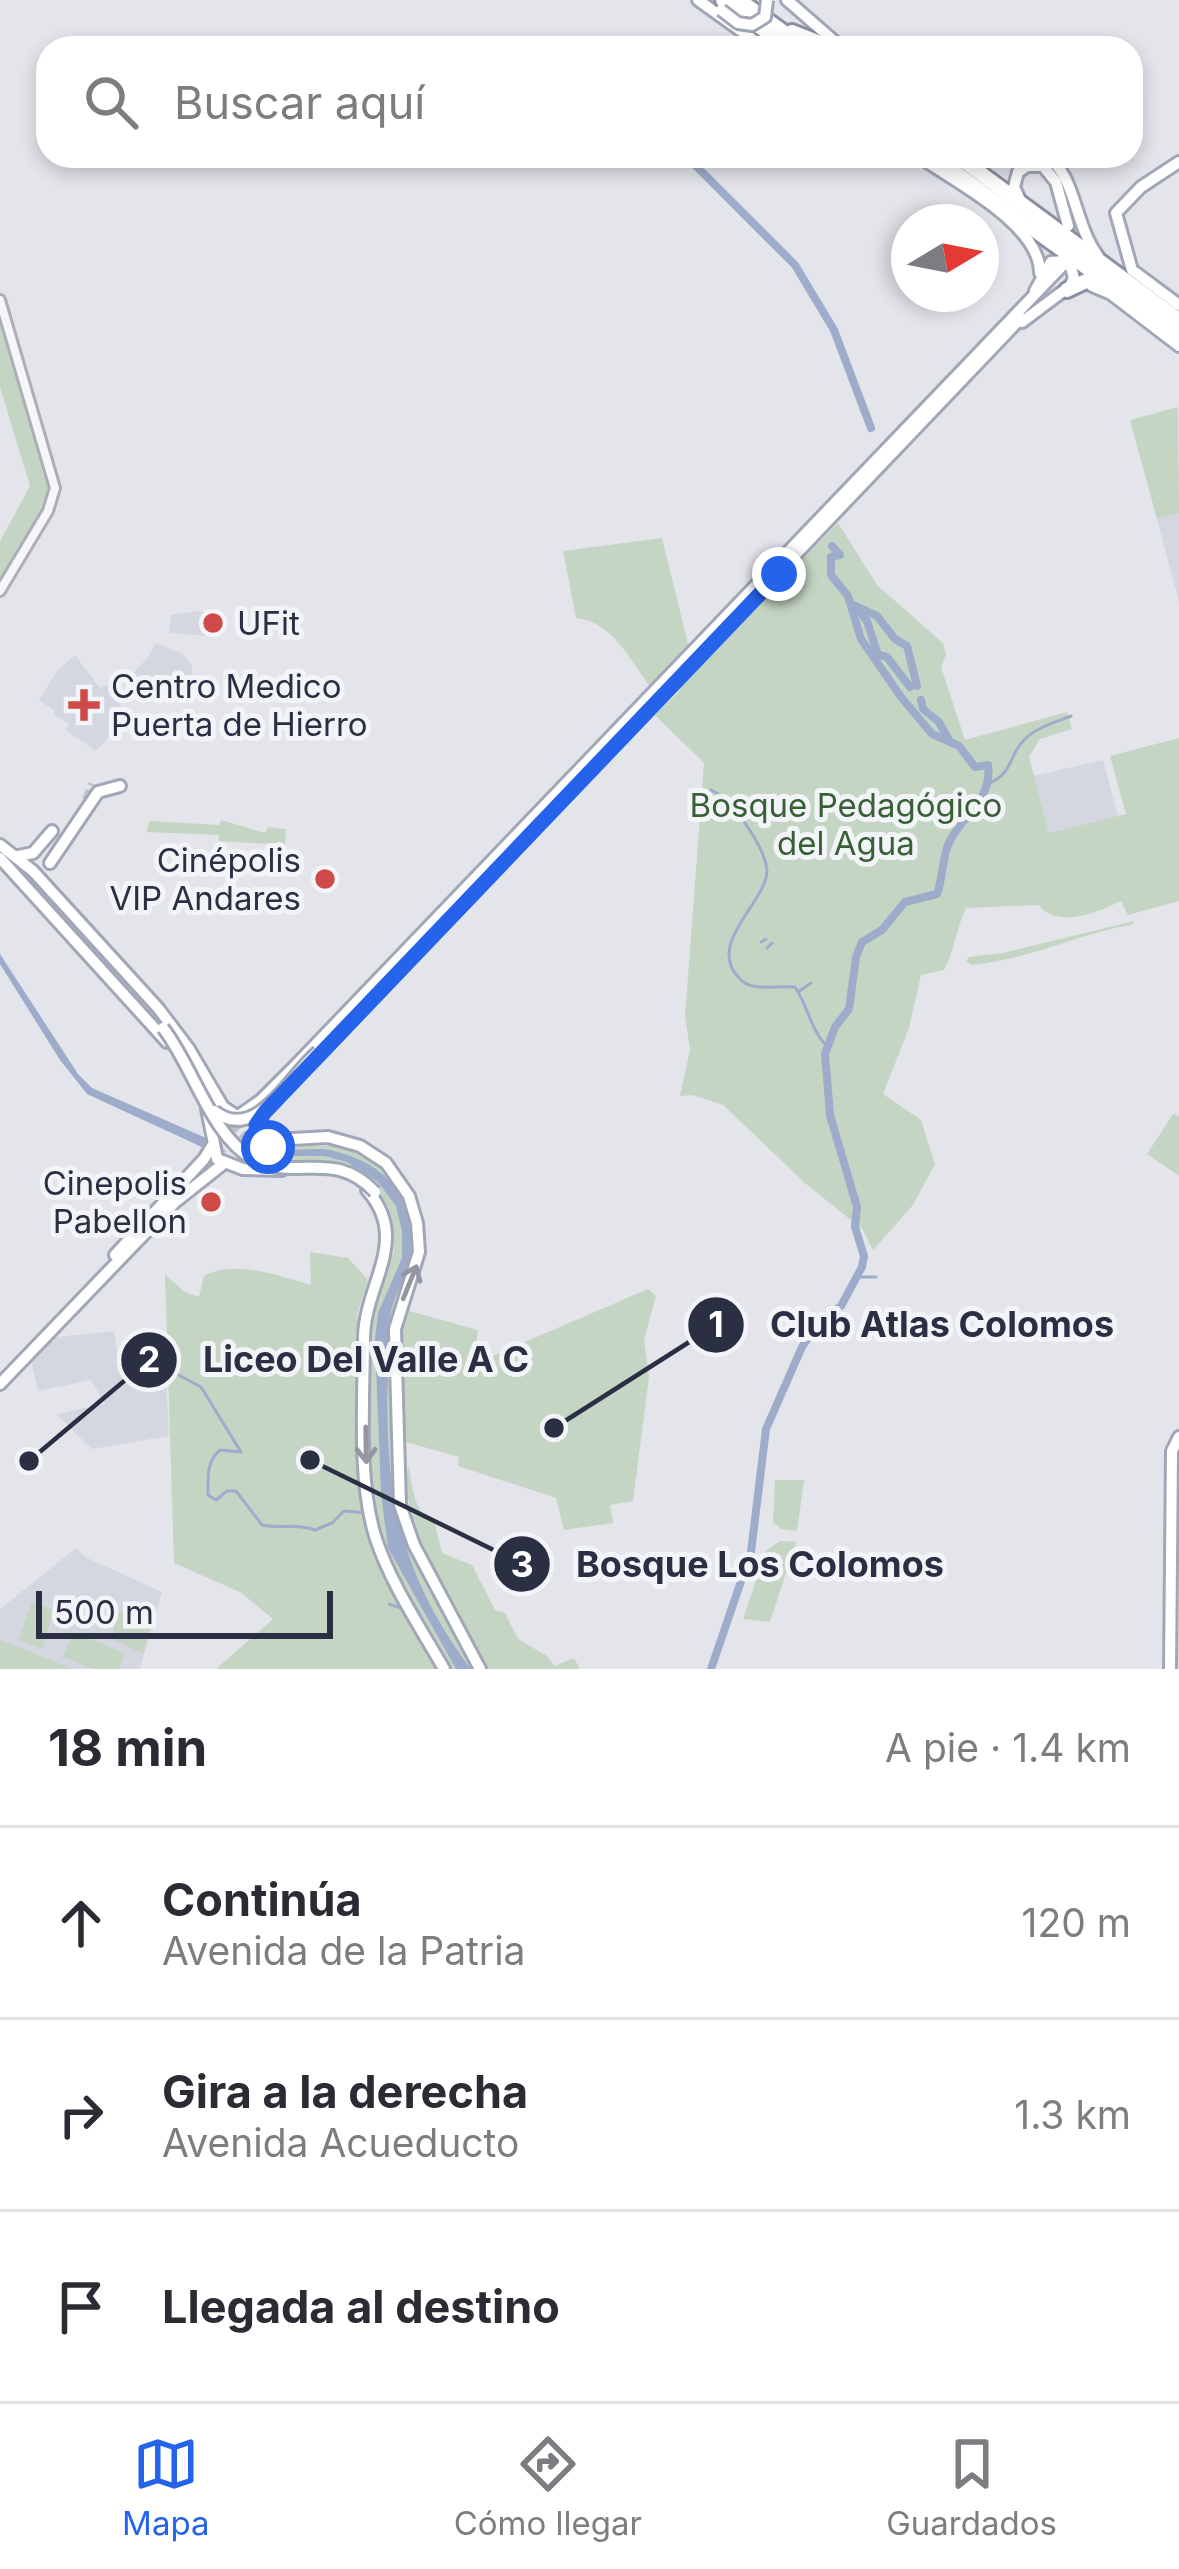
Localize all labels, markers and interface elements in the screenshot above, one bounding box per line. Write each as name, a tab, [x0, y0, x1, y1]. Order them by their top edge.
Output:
search box	[36, 36, 1143, 168]
icon: search	[78, 69, 144, 135]
text: Buscar aquí	[174, 75, 425, 130]
north arrow	[891, 204, 999, 312]
route end	[752, 547, 806, 601]
place label: UFit	[237, 603, 300, 643]
marker: UFit	[200, 610, 226, 636]
place label: Centro Medico Puerta de Hierro	[111, 666, 368, 744]
marker: Centro Medico Puerta de Hierro	[68, 689, 100, 721]
park label: Bosque Pedagógico del Agua	[690, 785, 1002, 863]
place label: Cinépolis VIP Andares	[109, 840, 301, 918]
marker: Cinépolis VIP Andares	[312, 866, 338, 892]
route start	[241, 1120, 295, 1174]
place label: Cinepolis Pabellon	[43, 1163, 187, 1241]
marker: Cinepolis Pabellon	[198, 1189, 224, 1215]
one-way arrow	[400, 1264, 422, 1301]
callout: Club Atlas Colomos	[686, 1289, 1138, 1361]
text: 1	[708, 1302, 724, 1346]
text: Club Atlas Colomos	[770, 1302, 1114, 1346]
callout: Liceo Del Valle A C	[119, 1324, 553, 1396]
text: 2	[138, 1337, 160, 1381]
text: Liceo Del Valle A C	[203, 1337, 529, 1381]
one-way arrow	[354, 1425, 377, 1464]
callout: Bosque Los Colomos	[492, 1528, 968, 1600]
text: 3	[510, 1542, 534, 1586]
text: Bosque Los Colomos	[576, 1542, 944, 1586]
scale bar	[36, 1585, 333, 1638]
text: 500 m	[54, 1592, 154, 1632]
text: 18 min	[48, 1717, 207, 1778]
text: A pie · 1.4 km	[885, 1724, 1131, 1771]
text: Continúa	[162, 1872, 362, 1927]
icon: ahead	[48, 1890, 114, 1956]
text: 120 m	[1022, 1899, 1131, 1946]
text: Avenida de la Patria	[162, 1927, 526, 1974]
text: Gira a la derecha	[162, 2064, 528, 2119]
icon: right	[48, 2082, 114, 2148]
text: 1.3 km	[1014, 2091, 1131, 2138]
text: Avenida Acueducto	[162, 2119, 519, 2166]
icon: arrive	[48, 2274, 114, 2340]
text: Llegada al destino	[162, 2279, 560, 2334]
tab: Mapa	[122, 2431, 210, 2543]
tab: Cómo llegar	[454, 2431, 642, 2543]
tab: Guardados	[886, 2431, 1057, 2543]

